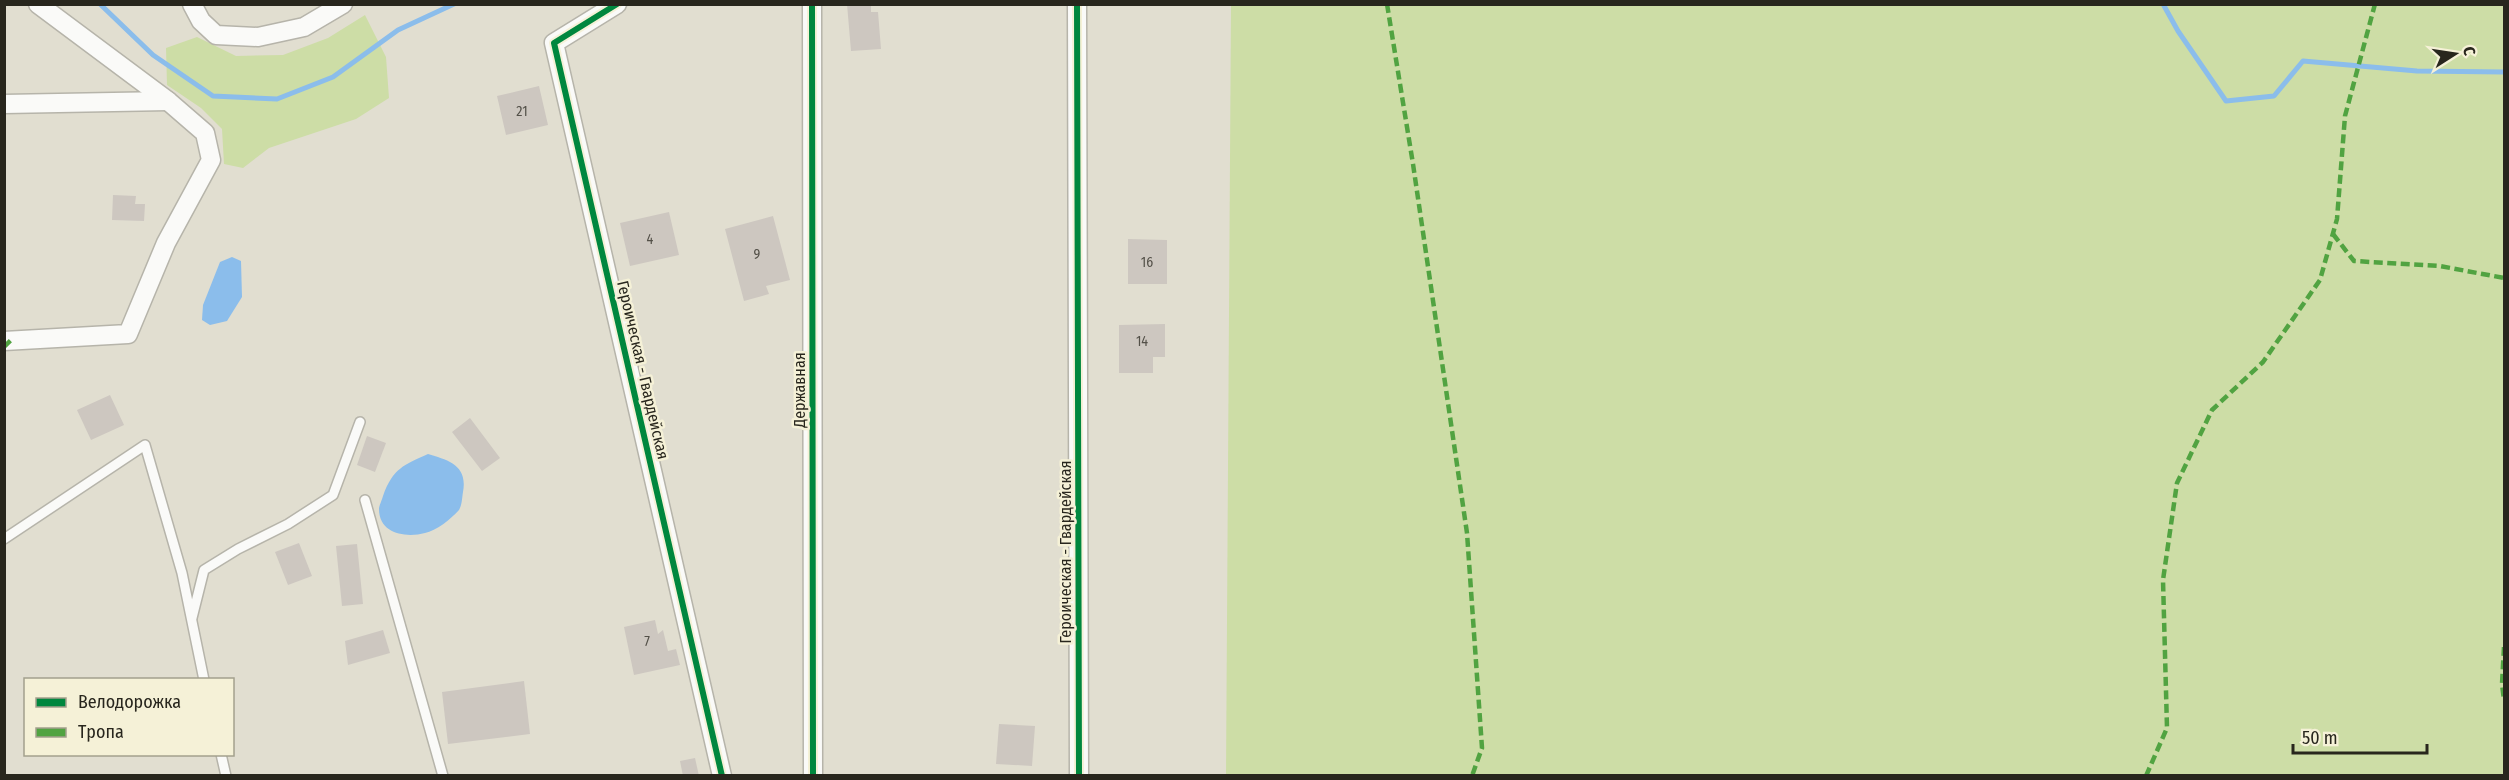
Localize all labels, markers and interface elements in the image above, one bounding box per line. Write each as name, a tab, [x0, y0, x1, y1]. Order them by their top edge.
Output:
north arrow	[2425, 24, 2485, 84]
text: С	[2459, 45, 2479, 58]
house number: 21	[516, 103, 528, 120]
house number: 4	[647, 231, 654, 248]
house number: 9	[754, 246, 761, 263]
house number: 16	[1141, 254, 1153, 271]
street label: Героическая - Гвардейская	[613, 279, 673, 461]
house number: 14	[1136, 333, 1148, 350]
street label: Державная	[790, 352, 809, 429]
street label: Героическая - Гвардейская	[1056, 461, 1075, 643]
house number: 7	[644, 633, 650, 650]
legend	[24, 678, 234, 756]
text: Велодорожка	[78, 691, 181, 713]
scale bar	[2293, 717, 2426, 755]
text: Тропа	[78, 721, 124, 743]
text: 50 m	[2302, 727, 2338, 749]

